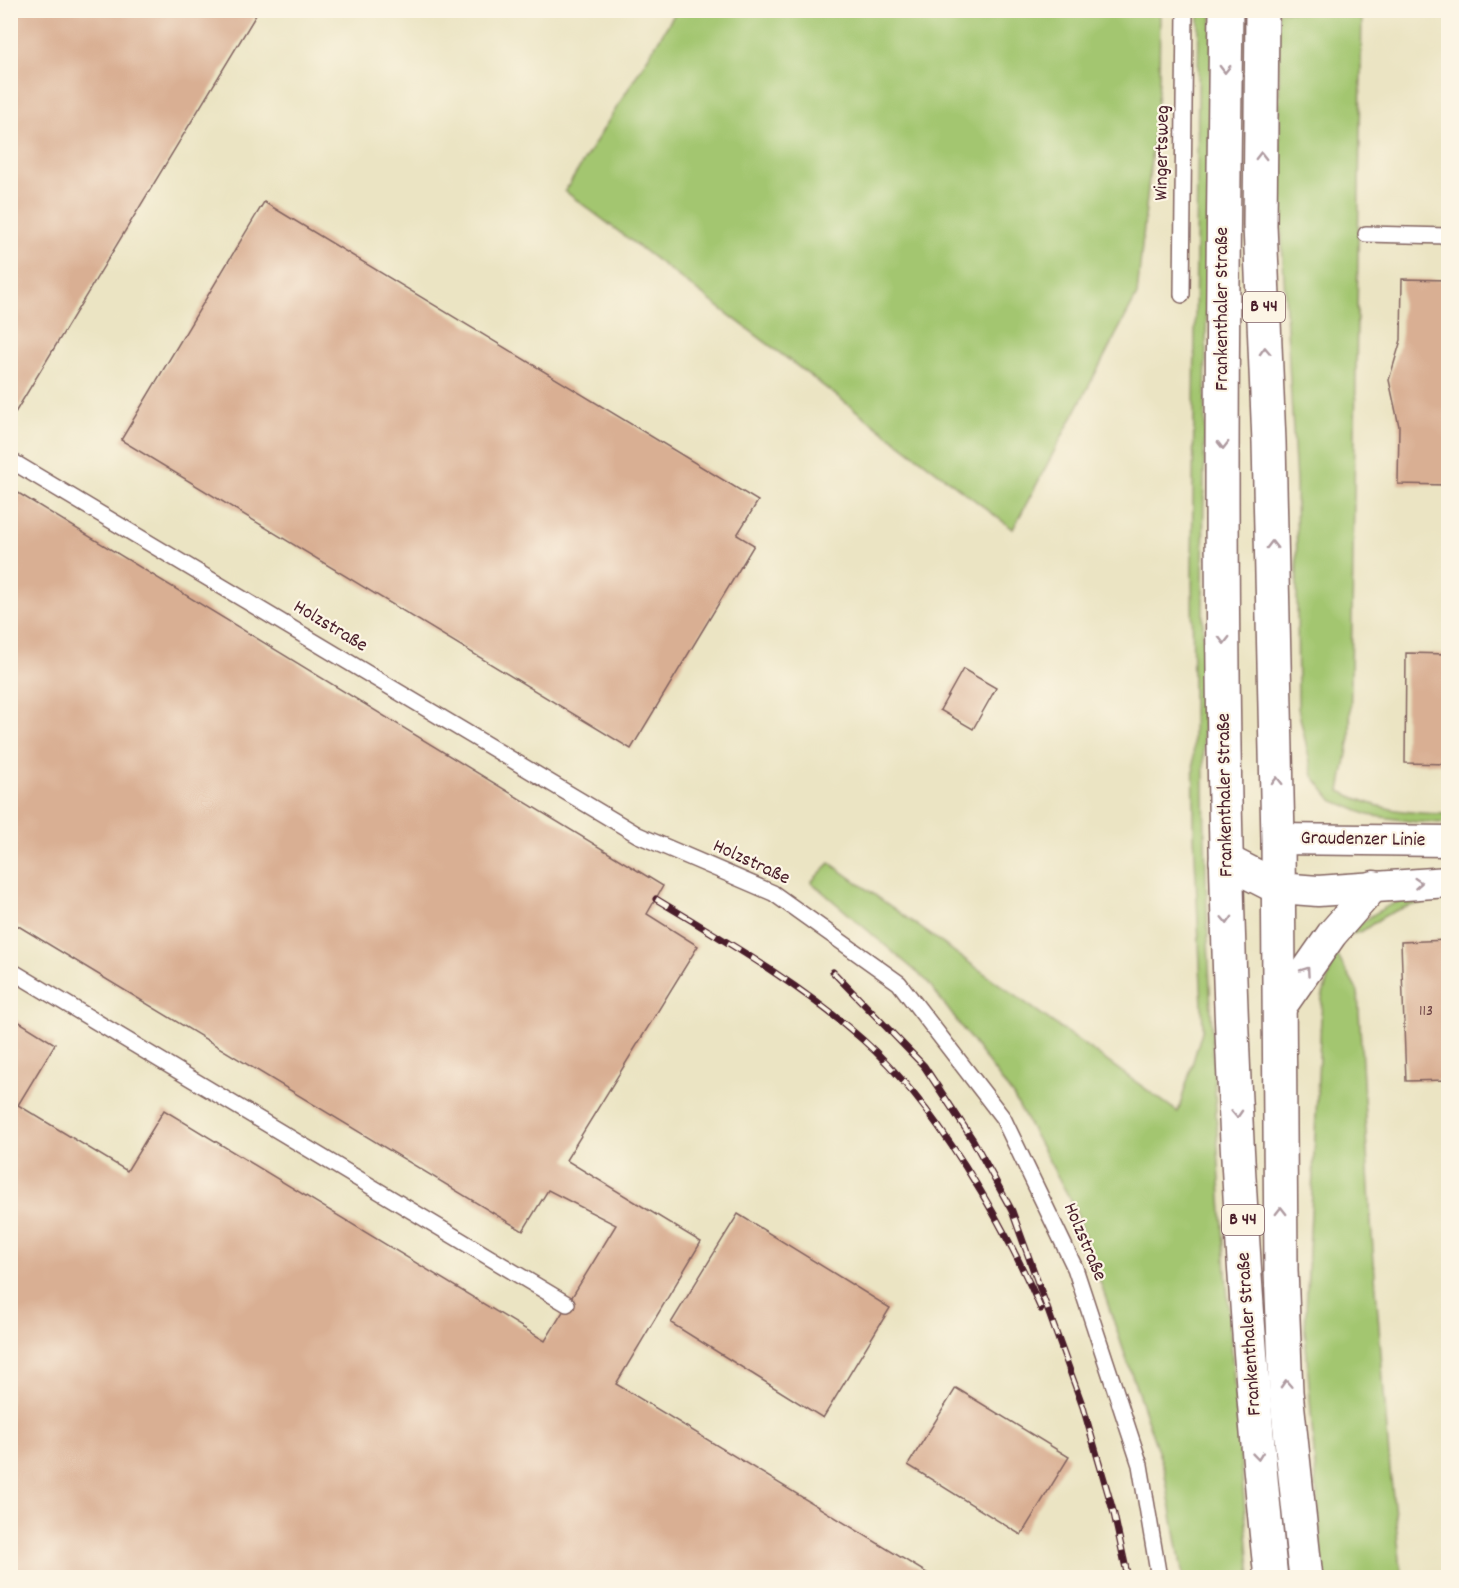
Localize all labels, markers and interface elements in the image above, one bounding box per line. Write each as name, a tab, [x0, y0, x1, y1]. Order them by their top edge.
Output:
one-way arrow	[1219, 64, 1232, 73]
street label: Wingertsweg	[1148, 105, 1178, 201]
one-way arrow	[1255, 151, 1267, 160]
street label: Frankenthaler Straße	[1209, 227, 1237, 391]
road number: B 44	[1243, 292, 1285, 322]
one-way arrow	[1259, 346, 1272, 355]
one-way arrow	[1217, 441, 1229, 450]
one-way arrow	[1265, 541, 1278, 550]
street label: Holzstraße	[287, 594, 373, 660]
one-way arrow	[1218, 636, 1230, 645]
street label: Frankenthaler Straße	[1211, 713, 1241, 877]
one-way arrow	[1271, 776, 1283, 785]
street label: Graudenzer Linie	[1300, 825, 1426, 855]
street label: Holzstraße	[708, 833, 794, 893]
one-way arrow	[1414, 877, 1423, 890]
one-way arrow	[1221, 915, 1234, 924]
one-way arrow	[1299, 966, 1310, 977]
house number: 113	[1419, 1000, 1433, 1023]
one-way arrow	[1230, 1110, 1243, 1119]
street label: Holzstraße	[1055, 1199, 1113, 1286]
road number: B 44	[1222, 1205, 1264, 1235]
one-way arrow	[1275, 1207, 1287, 1216]
street label: Frankenthaler Straße	[1230, 1251, 1270, 1417]
one-way arrow	[1279, 1380, 1292, 1389]
one-way arrow	[1251, 1451, 1264, 1460]

